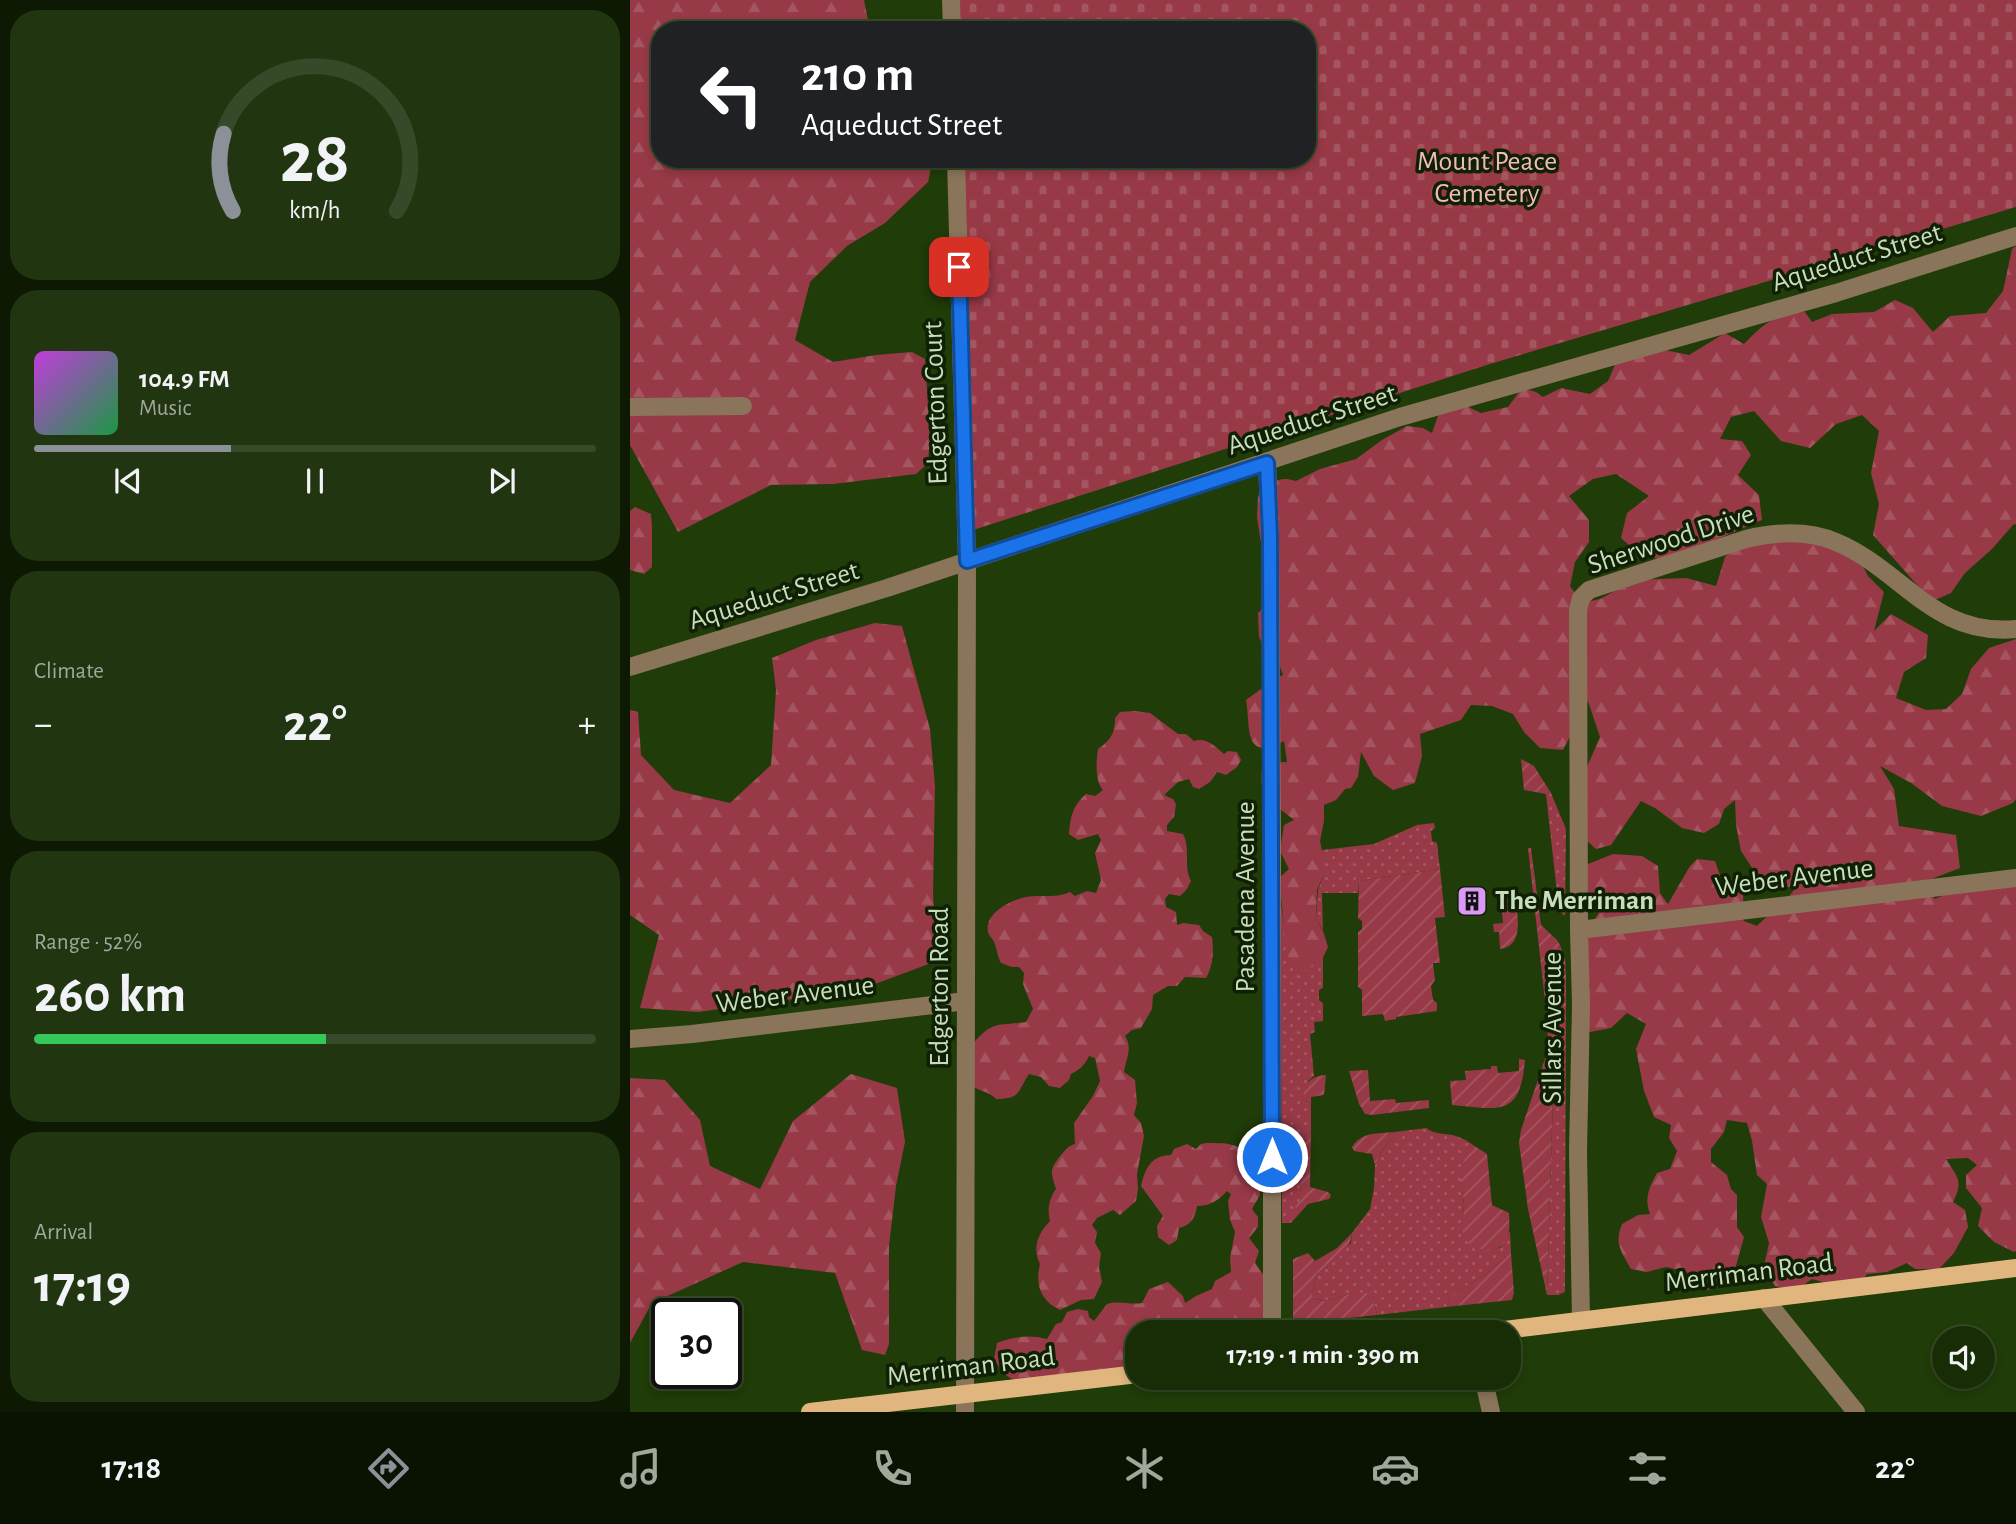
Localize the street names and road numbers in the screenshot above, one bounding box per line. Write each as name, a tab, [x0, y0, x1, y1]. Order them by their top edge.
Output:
street label: Aqueduct Street	[1769, 219, 1945, 297]
street label: Edgerton Court	[919, 321, 953, 485]
street label: Aqueduct Street	[1224, 379, 1400, 461]
street label: Sherwood Drive	[1584, 500, 1758, 580]
street label: Aqueduct Street	[686, 557, 862, 635]
street label: Pasadena Avenue	[1232, 801, 1260, 993]
street label: Weber Avenue	[1713, 854, 1875, 902]
street label: Edgerton Road	[926, 907, 954, 1067]
street label: Sillars Avenue	[1539, 952, 1567, 1104]
street label: Weber Avenue	[714, 971, 876, 1019]
street label: Merriman Road	[1663, 1249, 1835, 1297]
street label: Merriman Road	[885, 1343, 1057, 1391]

